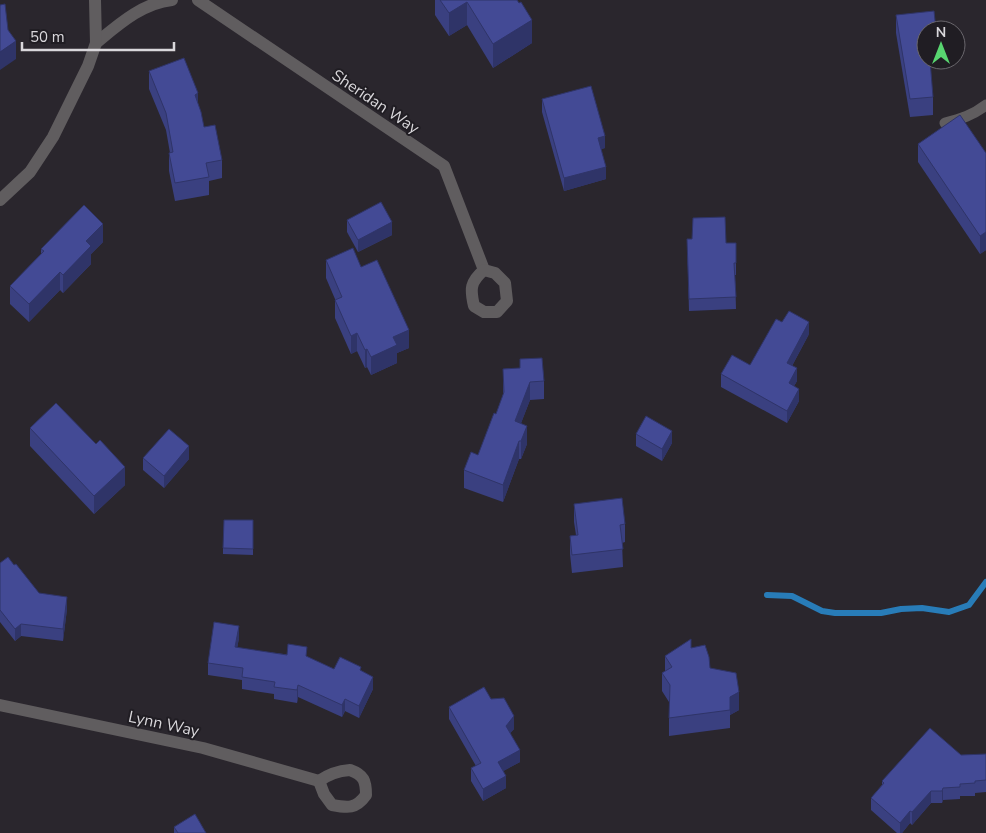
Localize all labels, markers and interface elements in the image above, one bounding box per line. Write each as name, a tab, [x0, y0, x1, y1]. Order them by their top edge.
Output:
scale bar	[22, 20, 175, 52]
north arrow	[916, 20, 966, 70]
text: N	[936, 23, 946, 42]
text: 50 m	[30, 27, 65, 47]
street label: Sheridan Way	[327, 64, 424, 140]
street label: Lynn Way	[126, 706, 202, 742]

